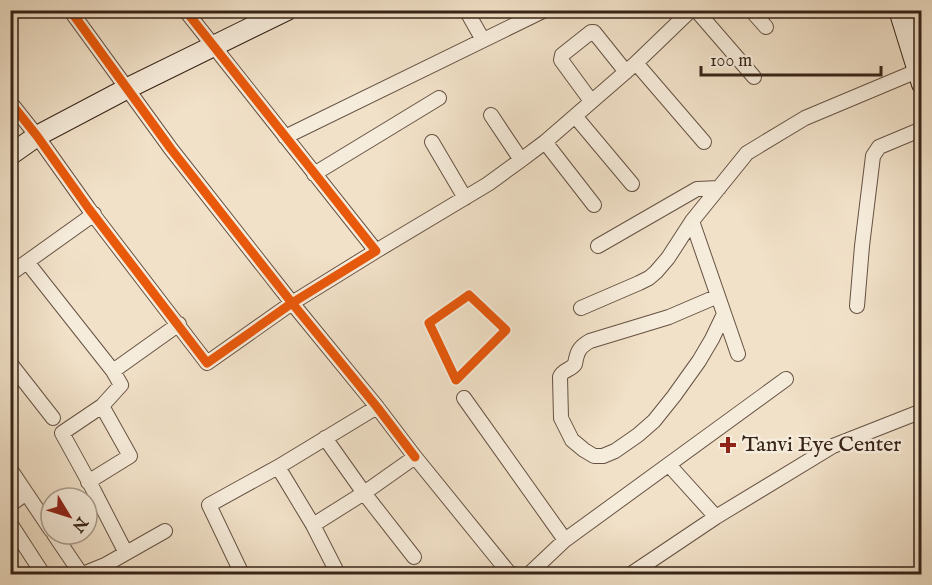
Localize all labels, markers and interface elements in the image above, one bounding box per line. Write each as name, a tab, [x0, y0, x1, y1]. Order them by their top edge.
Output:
scale bar	[701, 39, 881, 77]
text: 100 m	[710, 50, 752, 73]
place label: Tanvi Eye Center	[742, 431, 901, 459]
marker: Tanvi Eye Center	[719, 436, 737, 454]
north arrow	[39, 486, 99, 546]
text: N	[67, 512, 92, 536]

